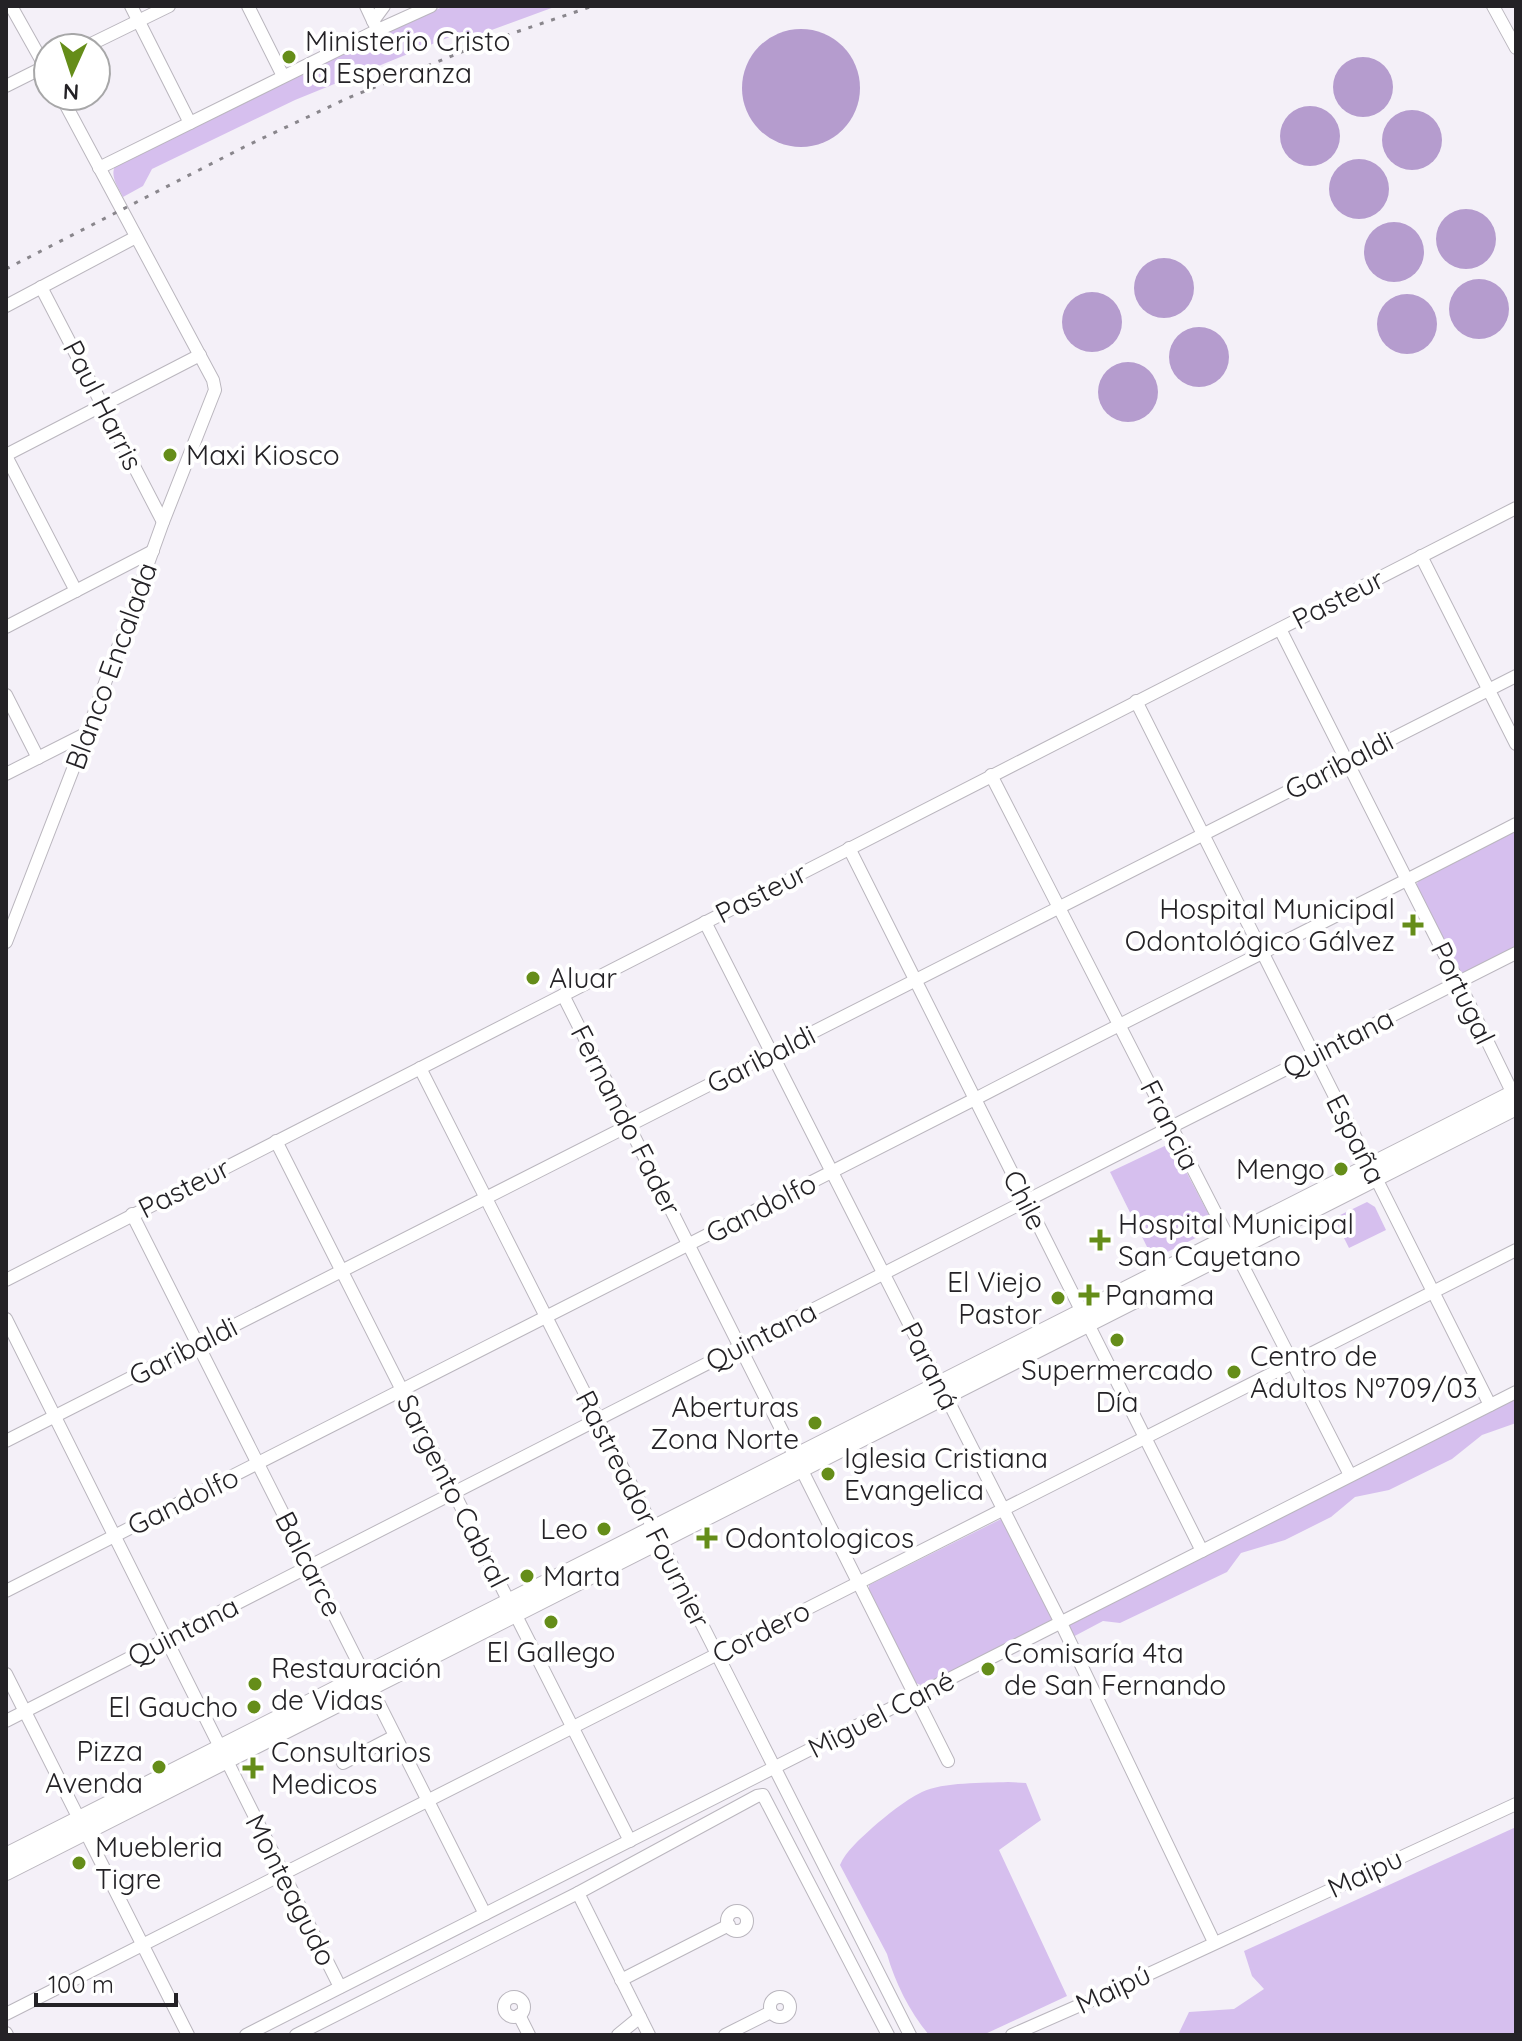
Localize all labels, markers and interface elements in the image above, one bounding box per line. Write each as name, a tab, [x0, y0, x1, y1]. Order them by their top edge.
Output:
place label: Ministerio Cristo la Esperanza	[305, 23, 510, 90]
north arrow	[32, 32, 112, 112]
marker: Ministerio Cristo la Esperanza	[280, 48, 298, 66]
text: N	[62, 78, 80, 106]
street label: Paul Harris	[56, 334, 151, 476]
place label: Maxi Kiosco	[186, 437, 340, 472]
marker: Maxi Kiosco	[161, 446, 179, 464]
street label: Blanco Encalada	[57, 558, 164, 774]
street label: Pasteur	[1286, 560, 1390, 637]
street label: Garibaldi	[1279, 722, 1399, 807]
street label: Pasteur	[709, 854, 813, 931]
place label: Hospital Municipal Odontológico Gálvez	[1125, 891, 1395, 958]
marker: Hospital Municipal Odontológico Gálvez	[1402, 914, 1424, 936]
street label: Portugal	[1424, 936, 1503, 1050]
place label: Aluar	[549, 960, 617, 995]
marker: Aluar	[524, 969, 542, 987]
street label: Quintana	[1277, 1000, 1399, 1085]
street label: Garibaldi	[701, 1016, 821, 1101]
street label: Fernando Fader	[563, 1019, 690, 1221]
street label: Francia	[1133, 1074, 1208, 1176]
street label: España	[1319, 1088, 1394, 1190]
street label: Pasteur	[132, 1149, 236, 1226]
place label: Mengo	[1236, 1151, 1325, 1186]
marker: Mengo	[1332, 1160, 1350, 1178]
street label: Chile	[996, 1164, 1055, 1235]
street label: Gandolfo	[700, 1165, 822, 1250]
place label: Hospital Municipal San Cayetano	[1118, 1206, 1354, 1273]
marker: Hospital Municipal San Cayetano	[1089, 1229, 1111, 1251]
place label: El Viejo Pastor	[947, 1264, 1042, 1331]
place label: Panama	[1105, 1277, 1214, 1312]
marker: Panama	[1080, 1286, 1098, 1304]
marker: El Viejo Pastor	[1049, 1289, 1067, 1307]
street label: Quintana	[700, 1293, 822, 1378]
street label: Garibaldi	[123, 1308, 243, 1393]
street label: Paraná	[893, 1316, 967, 1416]
marker: Supermercado Día	[1108, 1331, 1126, 1349]
place label: Centro de Adultos Nº709/03	[1250, 1338, 1478, 1405]
place label: Supermercado Día	[1021, 1352, 1213, 1419]
marker: Centro de Adultos Nº709/03	[1225, 1363, 1243, 1381]
street label: Rastreador Fournier	[568, 1384, 719, 1633]
street label: Sargento Cabral	[390, 1388, 517, 1593]
place label: Aberturas Zona Norte	[650, 1389, 799, 1456]
marker: Aberturas Zona Norte	[806, 1414, 824, 1432]
place label: Iglesia Cristiana Evangelica	[844, 1440, 1048, 1507]
street label: Gandolfo	[122, 1459, 244, 1542]
marker: Iglesia Cristiana Evangelica	[819, 1465, 837, 1483]
street label: Balcarce	[268, 1505, 351, 1622]
place label: Leo	[540, 1511, 588, 1546]
marker: Leo	[595, 1520, 613, 1538]
place label: Odontologicos	[725, 1520, 914, 1555]
marker: Odontologicos	[696, 1527, 718, 1549]
place label: Marta	[543, 1558, 620, 1593]
marker: Marta	[518, 1567, 536, 1585]
street label: Quintana	[122, 1588, 244, 1673]
street label: Cordero	[706, 1592, 816, 1671]
marker: El Gallego	[542, 1613, 560, 1631]
place label: El Gallego	[487, 1634, 615, 1669]
place label: Comisaría 4ta de San Fernando	[1004, 1635, 1226, 1702]
place label: Restauración de Vidas	[271, 1650, 442, 1717]
marker: Comisaría 4ta de San Fernando	[979, 1660, 997, 1678]
street label: Miguel Cané	[802, 1662, 960, 1765]
marker: Restauración de Vidas	[246, 1675, 264, 1693]
place label: El Gaucho	[108, 1689, 238, 1724]
marker: El Gaucho	[245, 1698, 263, 1716]
place label: Pizza Avenda	[45, 1733, 143, 1800]
place label: Consultarios Medicos	[271, 1734, 431, 1801]
marker: Consultarios Medicos	[242, 1757, 264, 1779]
marker: Pizza Avenda	[150, 1758, 168, 1776]
street label: Monteagudo	[238, 1808, 345, 1971]
place label: Muebleria Tigre	[95, 1829, 223, 1896]
street label: Maipu	[1322, 1840, 1408, 1905]
marker: Muebleria Tigre	[70, 1854, 88, 1872]
street label: Maipú	[1070, 1956, 1156, 2021]
scale bar	[36, 1957, 176, 2007]
text: 100 m	[48, 1969, 114, 1999]

